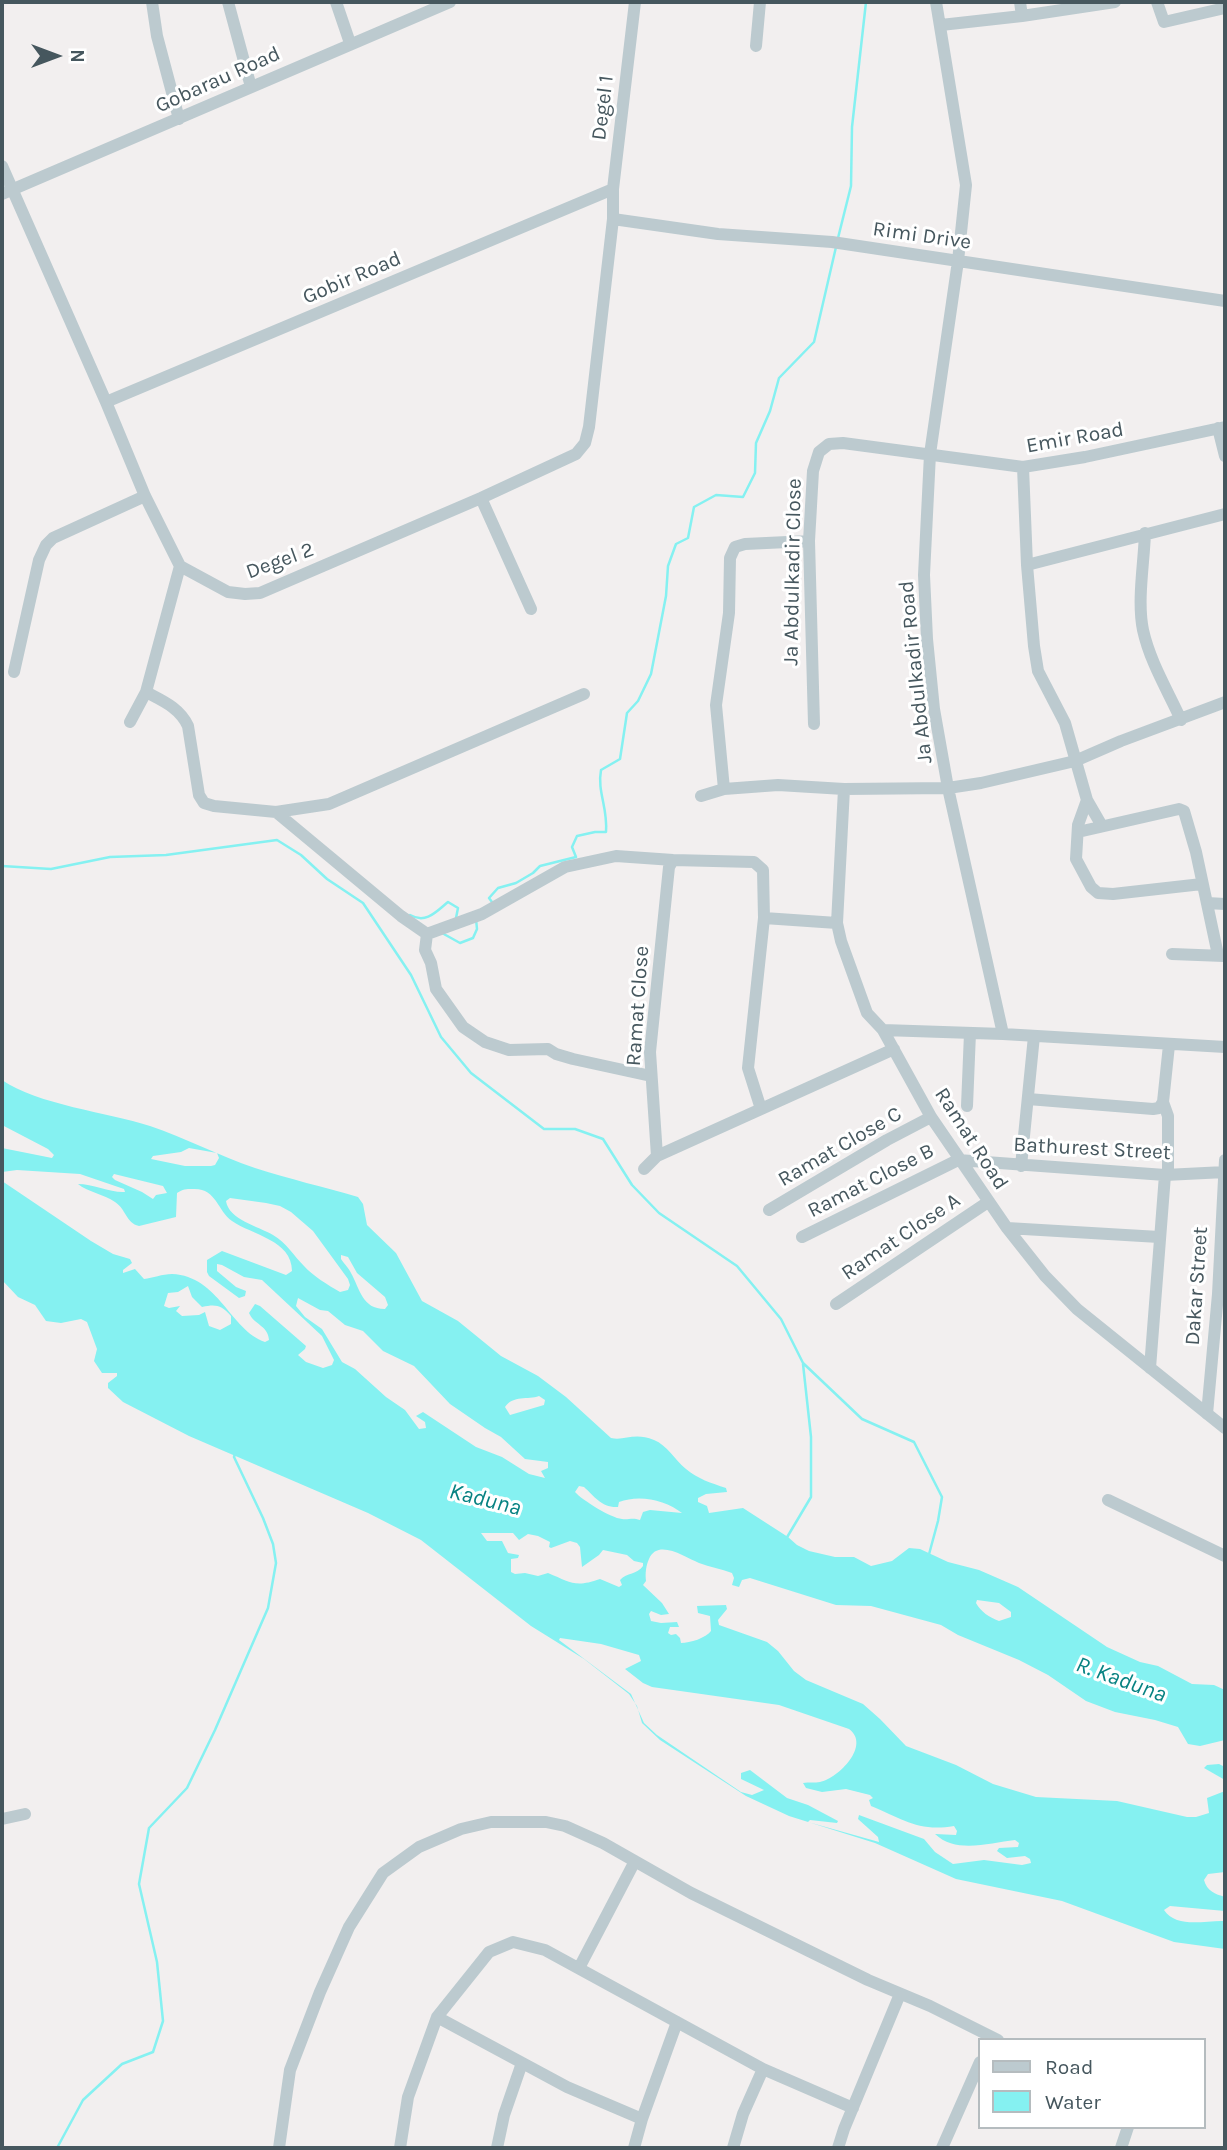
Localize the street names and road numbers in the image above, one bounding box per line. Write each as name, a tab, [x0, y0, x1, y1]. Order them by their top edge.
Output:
street label: Gobarau Road	[152, 41, 284, 119]
street label: Degel 1	[587, 74, 619, 142]
street label: Rimi Drive	[871, 217, 973, 255]
street label: Gobir Road	[299, 246, 405, 310]
street label: Emir Road	[1024, 417, 1126, 459]
street label: Ja Abdulkadir Close	[779, 478, 807, 666]
street label: Degel 2	[243, 537, 317, 585]
street label: Ja Abdulkadir Road	[894, 579, 938, 765]
street label: Ramat Close	[621, 945, 655, 1067]
street label: Ramat Road	[929, 1083, 1013, 1195]
street label: Ramat Close C	[774, 1101, 906, 1193]
street label: Bathurest Street	[1013, 1132, 1171, 1166]
street label: Ramat Close B	[804, 1138, 938, 1224]
street label: Ramat Close A	[837, 1188, 965, 1286]
street label: Dakar Street	[1180, 1226, 1214, 1346]

